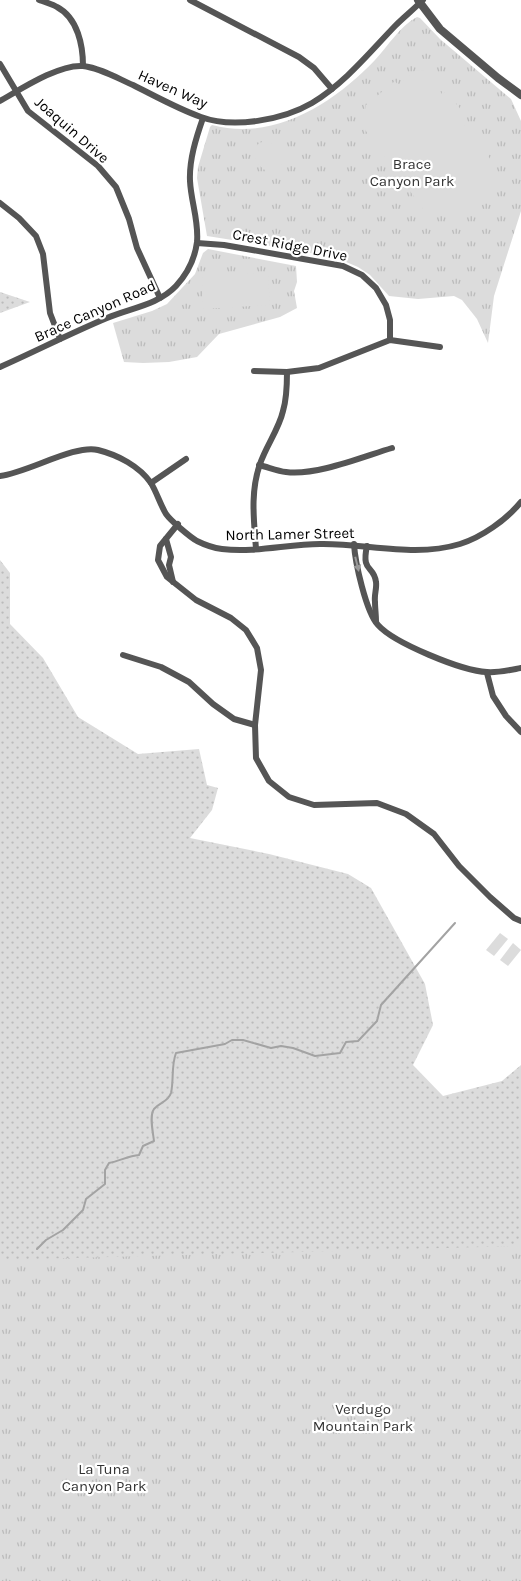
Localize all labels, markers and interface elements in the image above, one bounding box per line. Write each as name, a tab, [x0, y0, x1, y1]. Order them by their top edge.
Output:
street label: Haven Way	[135, 66, 211, 112]
street label: Joaquin Drive	[31, 93, 113, 167]
park label: Brace Canyon Park	[370, 155, 454, 190]
street label: Crest Ridge Drive	[231, 225, 349, 265]
street label: Brace Canyon Road	[32, 276, 158, 346]
street label: North Lamer Street	[225, 524, 355, 544]
one-way arrow	[353, 556, 361, 571]
park label: Verdugo Mountain Park	[313, 1400, 413, 1435]
park label: La Tuna Canyon Park	[62, 1460, 146, 1495]

